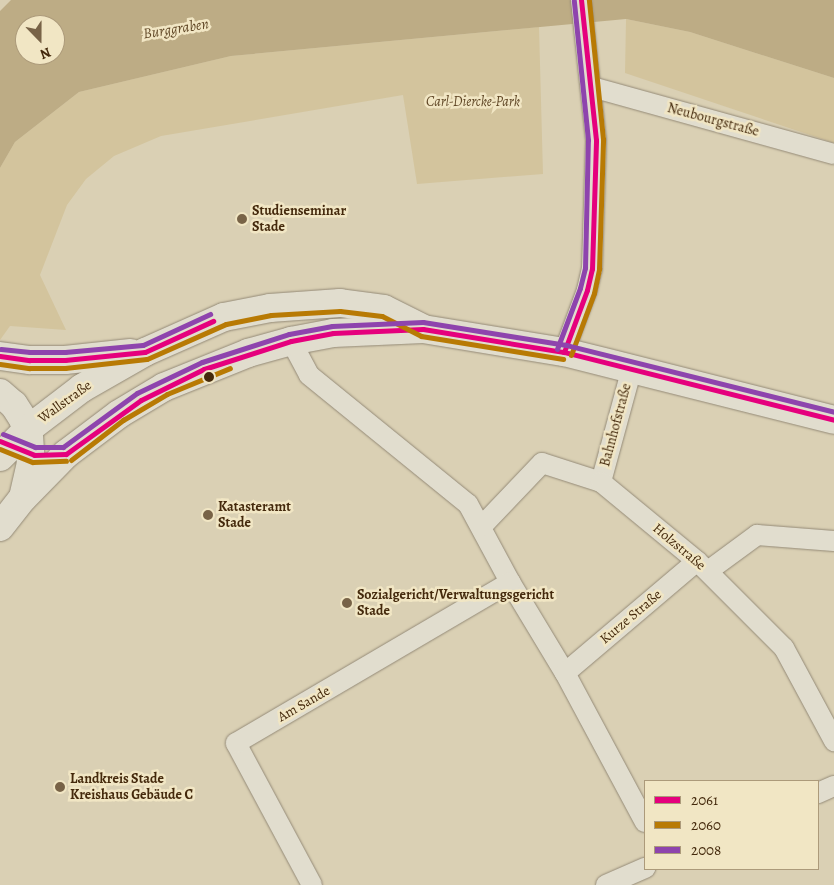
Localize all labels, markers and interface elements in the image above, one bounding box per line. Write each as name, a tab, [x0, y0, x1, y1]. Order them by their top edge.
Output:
north arrow	[15, 15, 65, 65]
water label: Burggraben	[142, 15, 210, 43]
text: N	[37, 43, 54, 64]
park label: Carl-Diercke-Park	[426, 94, 520, 110]
street label: Neubourgstraße	[665, 100, 761, 140]
place label: Studienseminar Stade	[252, 203, 346, 236]
marker: Studienseminar Stade	[236, 213, 248, 225]
unlabelled marker	[204, 372, 214, 382]
street label: Wallstraße	[35, 377, 95, 427]
street label: Bahnhofstraße	[597, 381, 635, 469]
place label: Katasteramt Stade	[218, 499, 291, 532]
marker: Katasteramt Stade	[202, 509, 214, 521]
street label: Holzstraße	[649, 520, 709, 574]
street label: Kurze Straße	[597, 586, 665, 648]
place label: Sozialgericht/Verwaltungsgericht Stade	[357, 587, 554, 620]
marker: Sozialgericht/Verwaltungsgericht Stade	[341, 597, 353, 609]
street label: Am Sande	[275, 682, 333, 726]
place label: Landkreis Stade Kreishaus Gebäude C	[70, 771, 193, 804]
legend	[644, 780, 819, 870]
marker: Landkreis Stade Kreishaus Gebäude C	[54, 781, 66, 793]
text: 2061	[691, 790, 718, 810]
text: 2060	[691, 815, 721, 835]
text: 2008	[691, 840, 721, 860]

